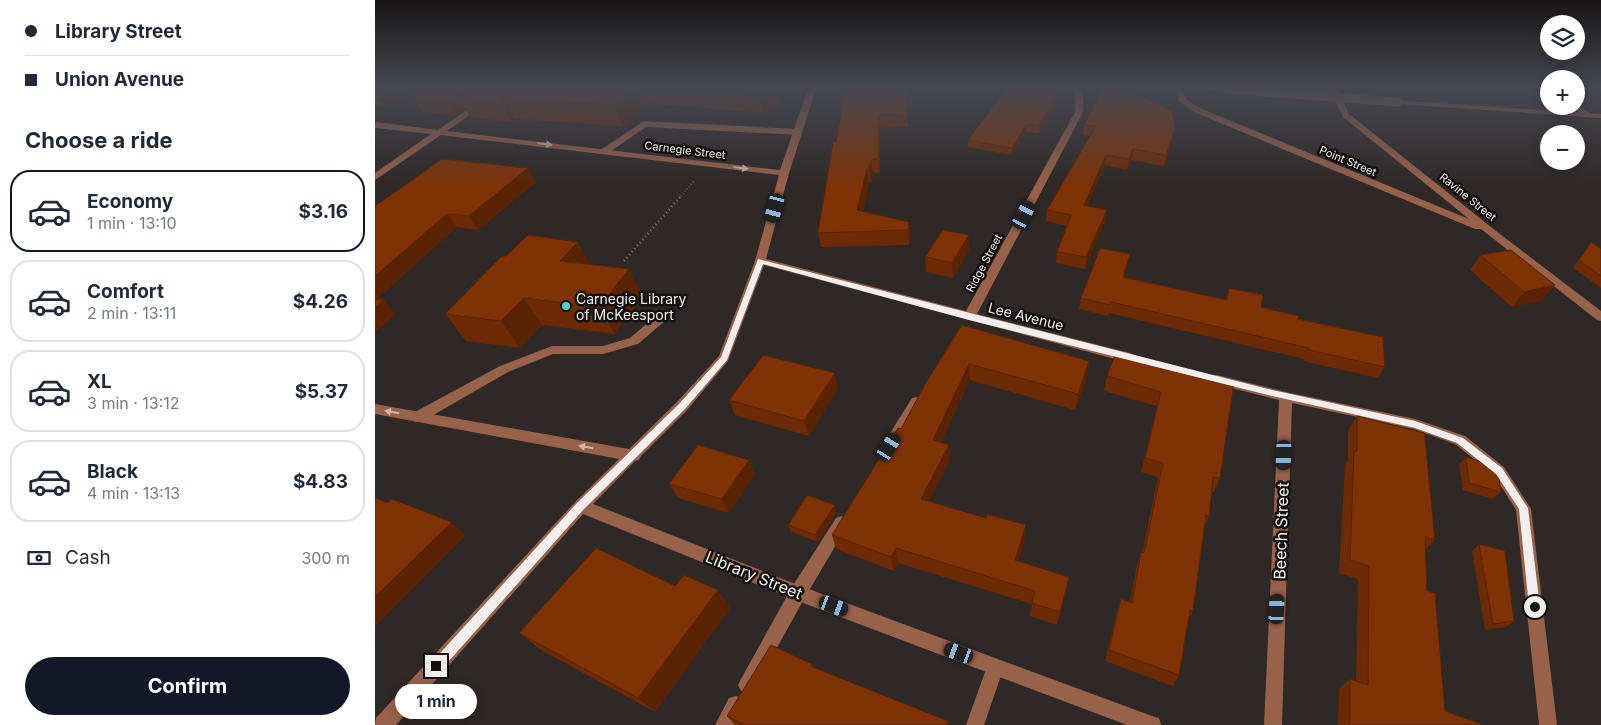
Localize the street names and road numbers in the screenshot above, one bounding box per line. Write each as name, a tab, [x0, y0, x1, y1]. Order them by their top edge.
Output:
street label: Carnegie Street	[644, 138, 727, 162]
street label: Point Street	[1317, 143, 1379, 179]
street label: Ravine Street	[1437, 170, 1500, 224]
street label: Ridge Street	[963, 231, 1005, 294]
street label: Lee Avenue	[986, 298, 1066, 334]
street label: Beech Street	[1269, 482, 1293, 580]
street label: Library Street	[703, 547, 805, 603]

